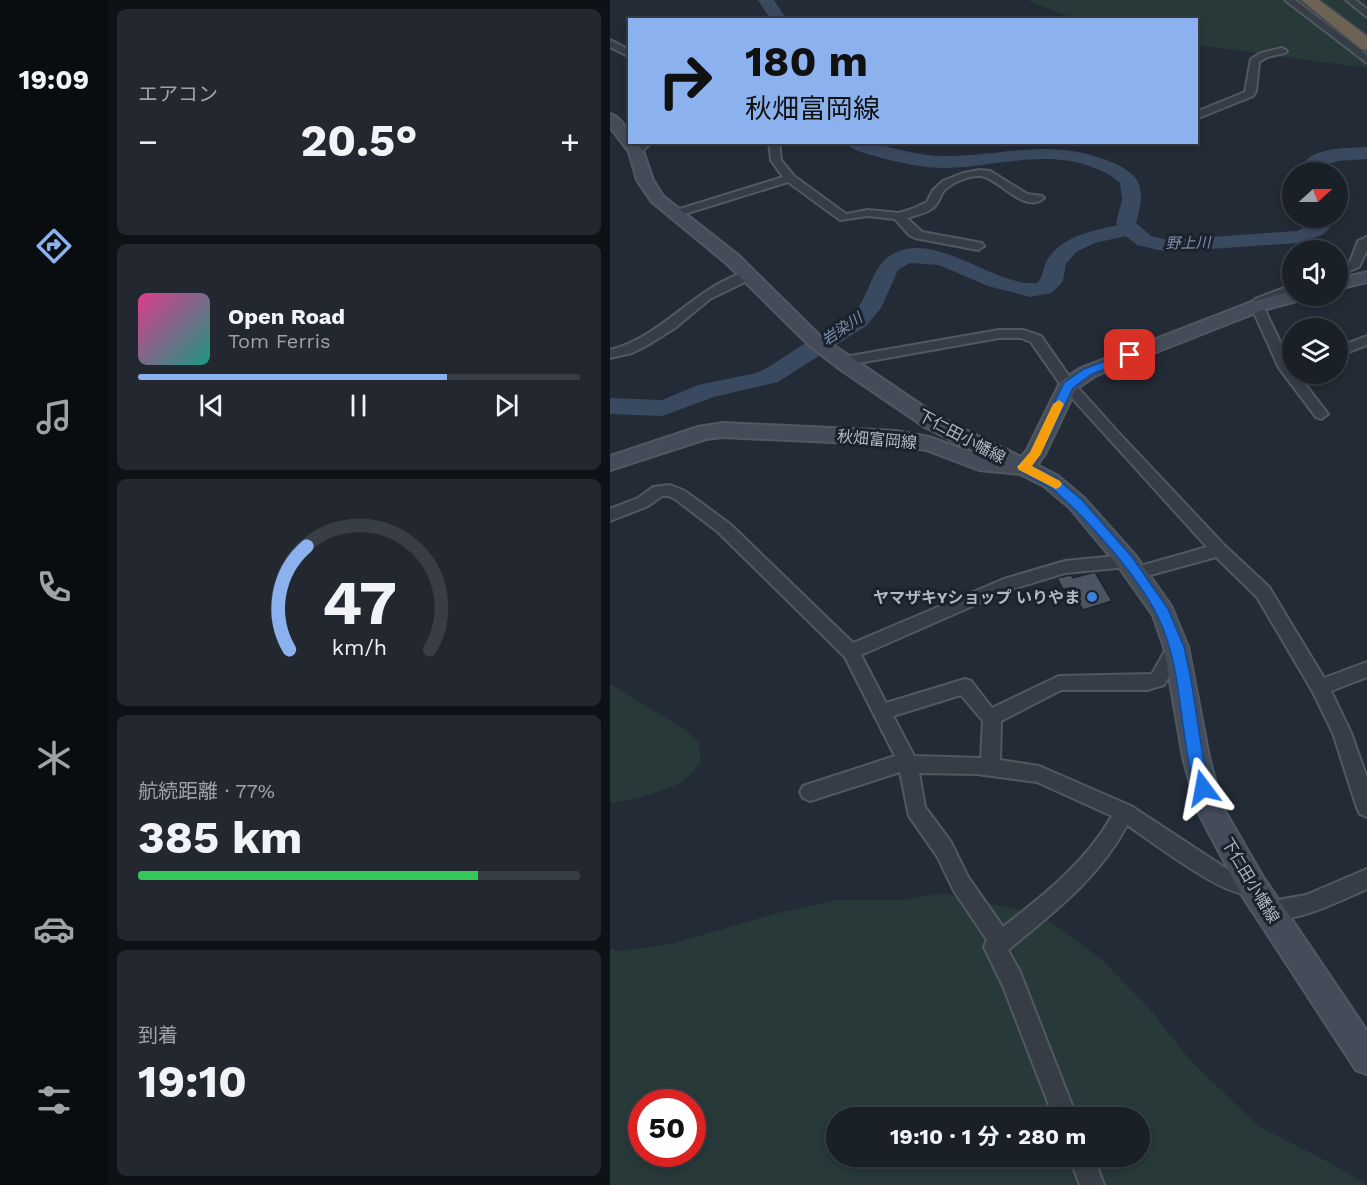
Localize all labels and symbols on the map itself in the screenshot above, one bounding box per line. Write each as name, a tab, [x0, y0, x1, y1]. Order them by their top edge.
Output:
north arrow	[1282, 162, 1348, 228]
water label: 野上川	[1165, 234, 1213, 252]
water label: 岩染川	[818, 308, 867, 349]
pin	[1104, 329, 1155, 380]
street label: 下仁田小幡線	[915, 406, 1009, 467]
street label: 秋畑富岡線	[836, 427, 918, 452]
place label: ヤマザキYショップ いりやま	[873, 588, 1080, 607]
marker: ヤマザキYショップ いりやま	[1085, 590, 1099, 604]
position arrow	[1171, 756, 1235, 820]
street label: 下仁田小幡線	[1218, 834, 1283, 926]
speed limit sign: 50	[628, 1089, 706, 1167]

